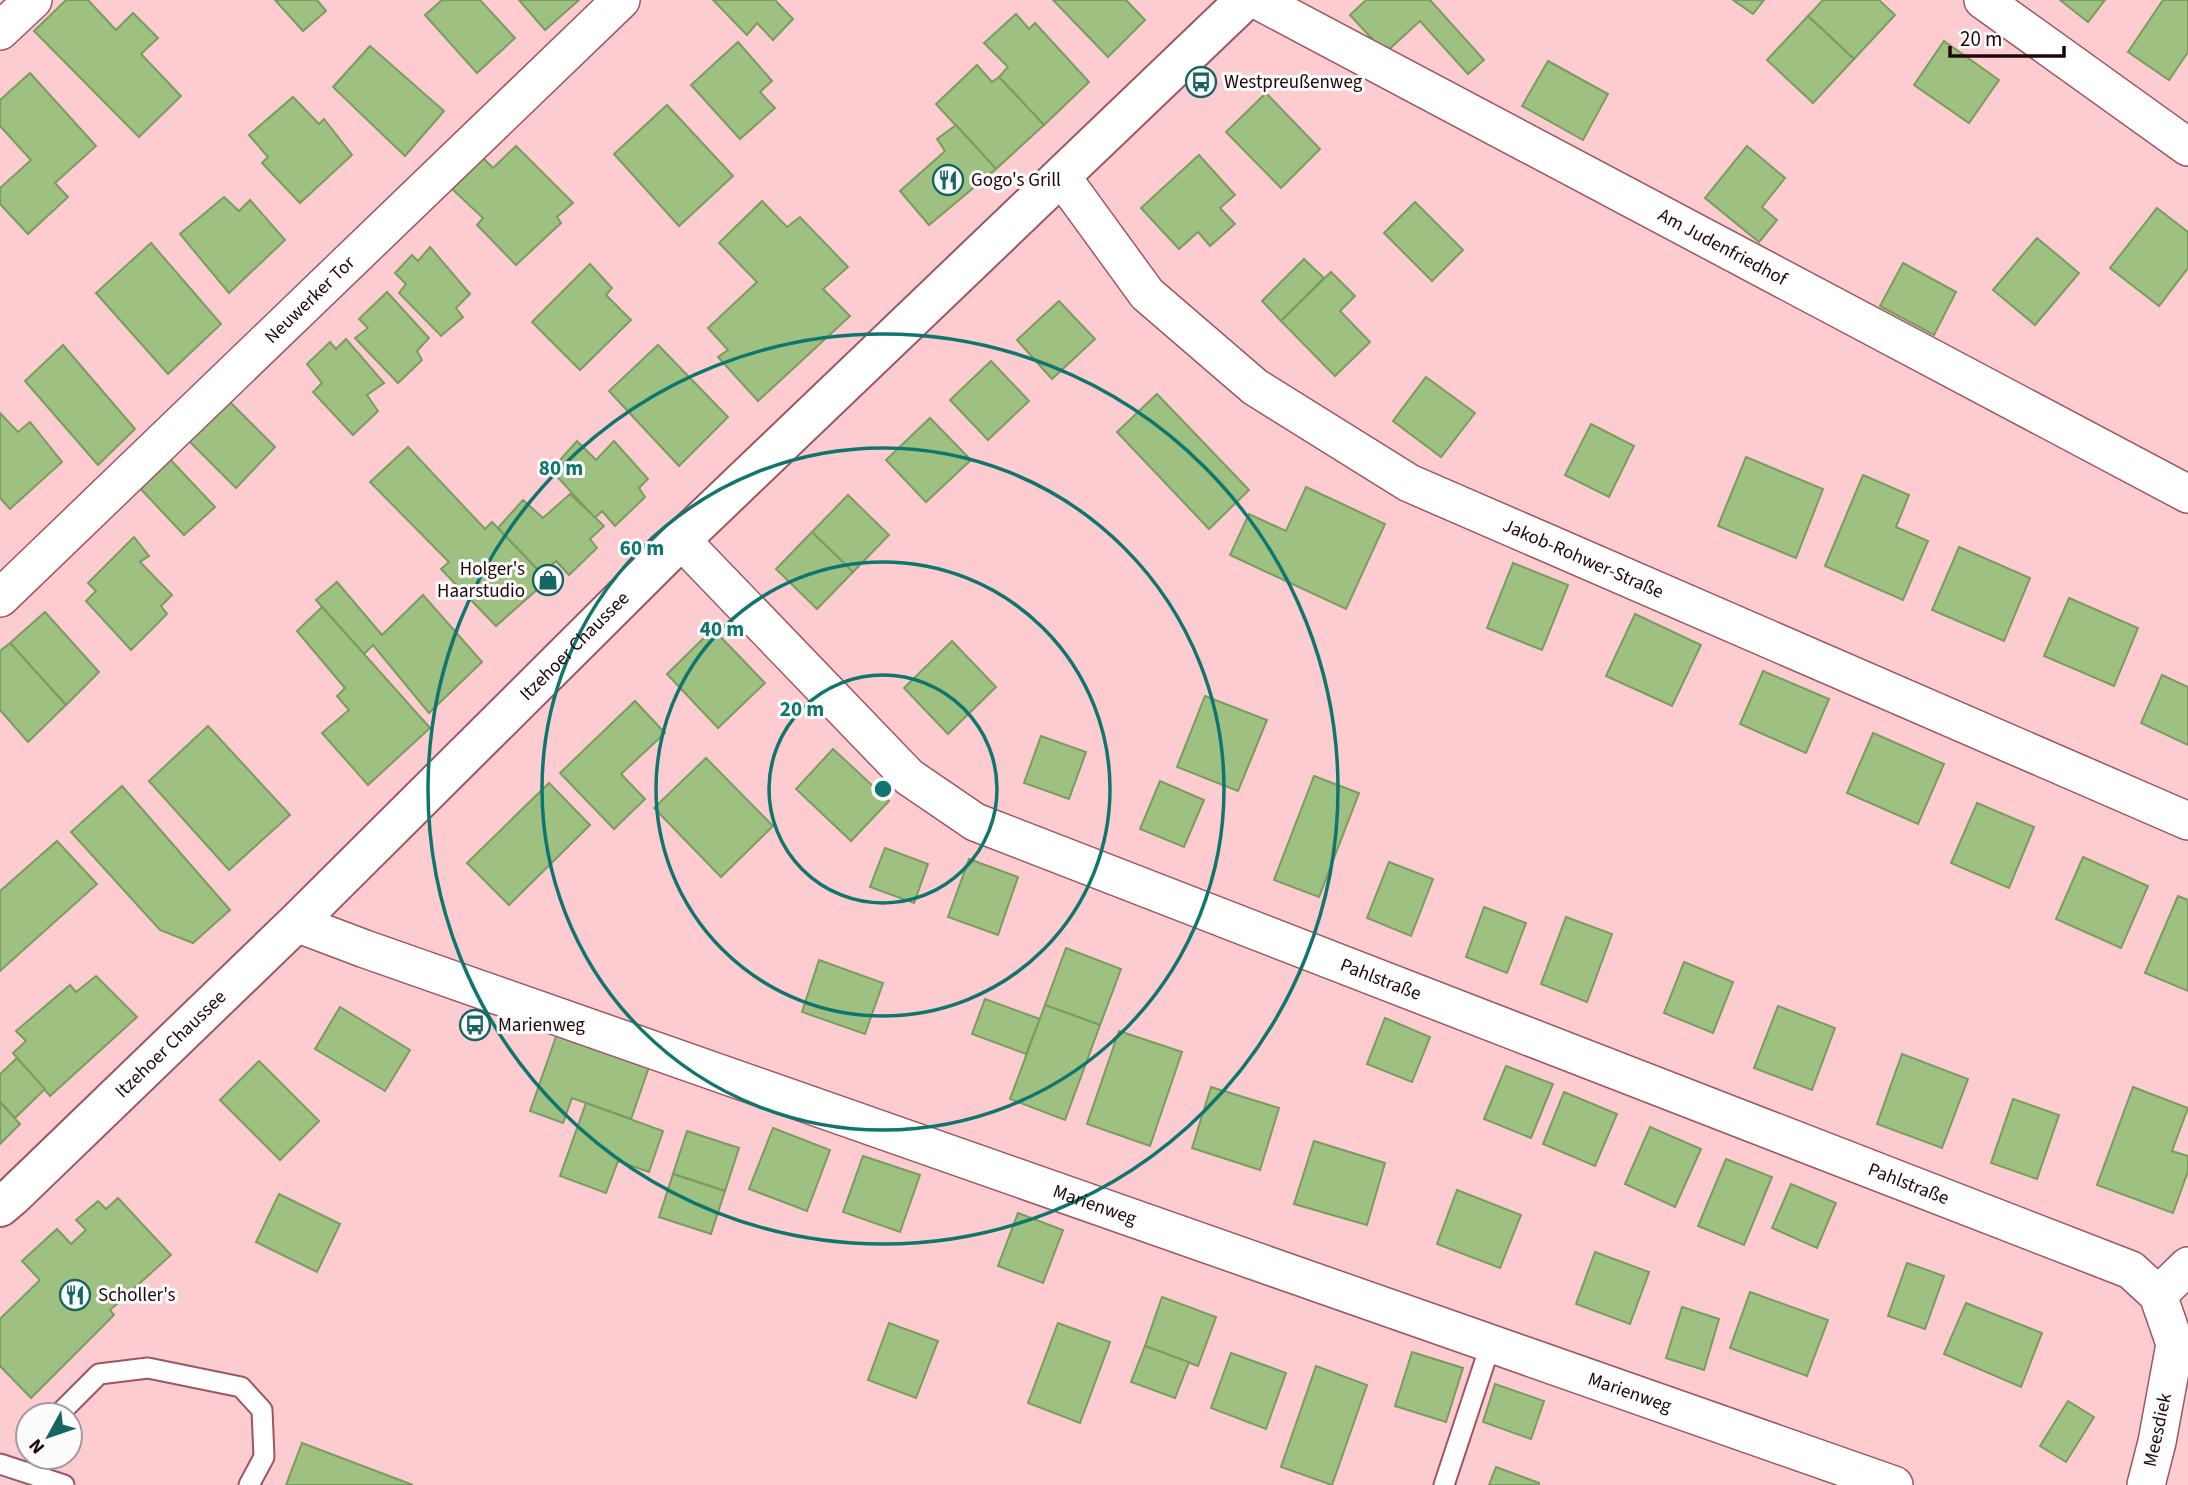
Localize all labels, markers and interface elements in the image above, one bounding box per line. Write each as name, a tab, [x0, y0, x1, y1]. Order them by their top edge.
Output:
scale bar	[1950, 14, 2064, 58]
text: 20 m	[1960, 24, 2002, 54]
bus stop icon: Westpreußenweg	[1184, 65, 1218, 99]
place label: Westpreußenweg	[1224, 69, 1363, 96]
restaurant icon: Gogo's Grill	[931, 163, 965, 197]
place label: Gogo's Grill	[971, 167, 1061, 194]
street label: Am Judenfriedhof	[1653, 202, 1793, 293]
street label: Neuwerker Tor	[258, 249, 361, 350]
text: 80 m	[539, 453, 583, 483]
street label: Jakob-Rohwer-Straße	[1499, 512, 1668, 605]
text: 60 m	[620, 533, 664, 563]
place label: Holger's Haarstudio	[437, 556, 525, 605]
shop icon: Holger's Haarstudio	[531, 563, 565, 597]
street label: Itzehoer Chaussee	[513, 585, 635, 707]
text: 40 m	[700, 614, 744, 644]
text: 20 m	[780, 694, 824, 724]
centre of rings	[871, 777, 895, 801]
street label: Pahlstraße	[1336, 951, 1425, 1007]
street label: Itzehoer Chaussee	[109, 984, 232, 1104]
bus stop icon: Marienweg	[458, 1008, 492, 1042]
place label: Marienweg	[498, 1012, 585, 1039]
street label: Pahlstraße	[1864, 1156, 1953, 1212]
street label: Marienweg	[1049, 1178, 1141, 1232]
restaurant icon: Scholler's	[58, 1278, 92, 1312]
place label: Scholler's	[98, 1282, 176, 1309]
street label: Marienweg	[1584, 1365, 1676, 1420]
street label: Meesdiek	[2137, 1390, 2179, 1469]
north arrow	[14, 1401, 84, 1471]
text: N	[23, 1432, 52, 1459]

